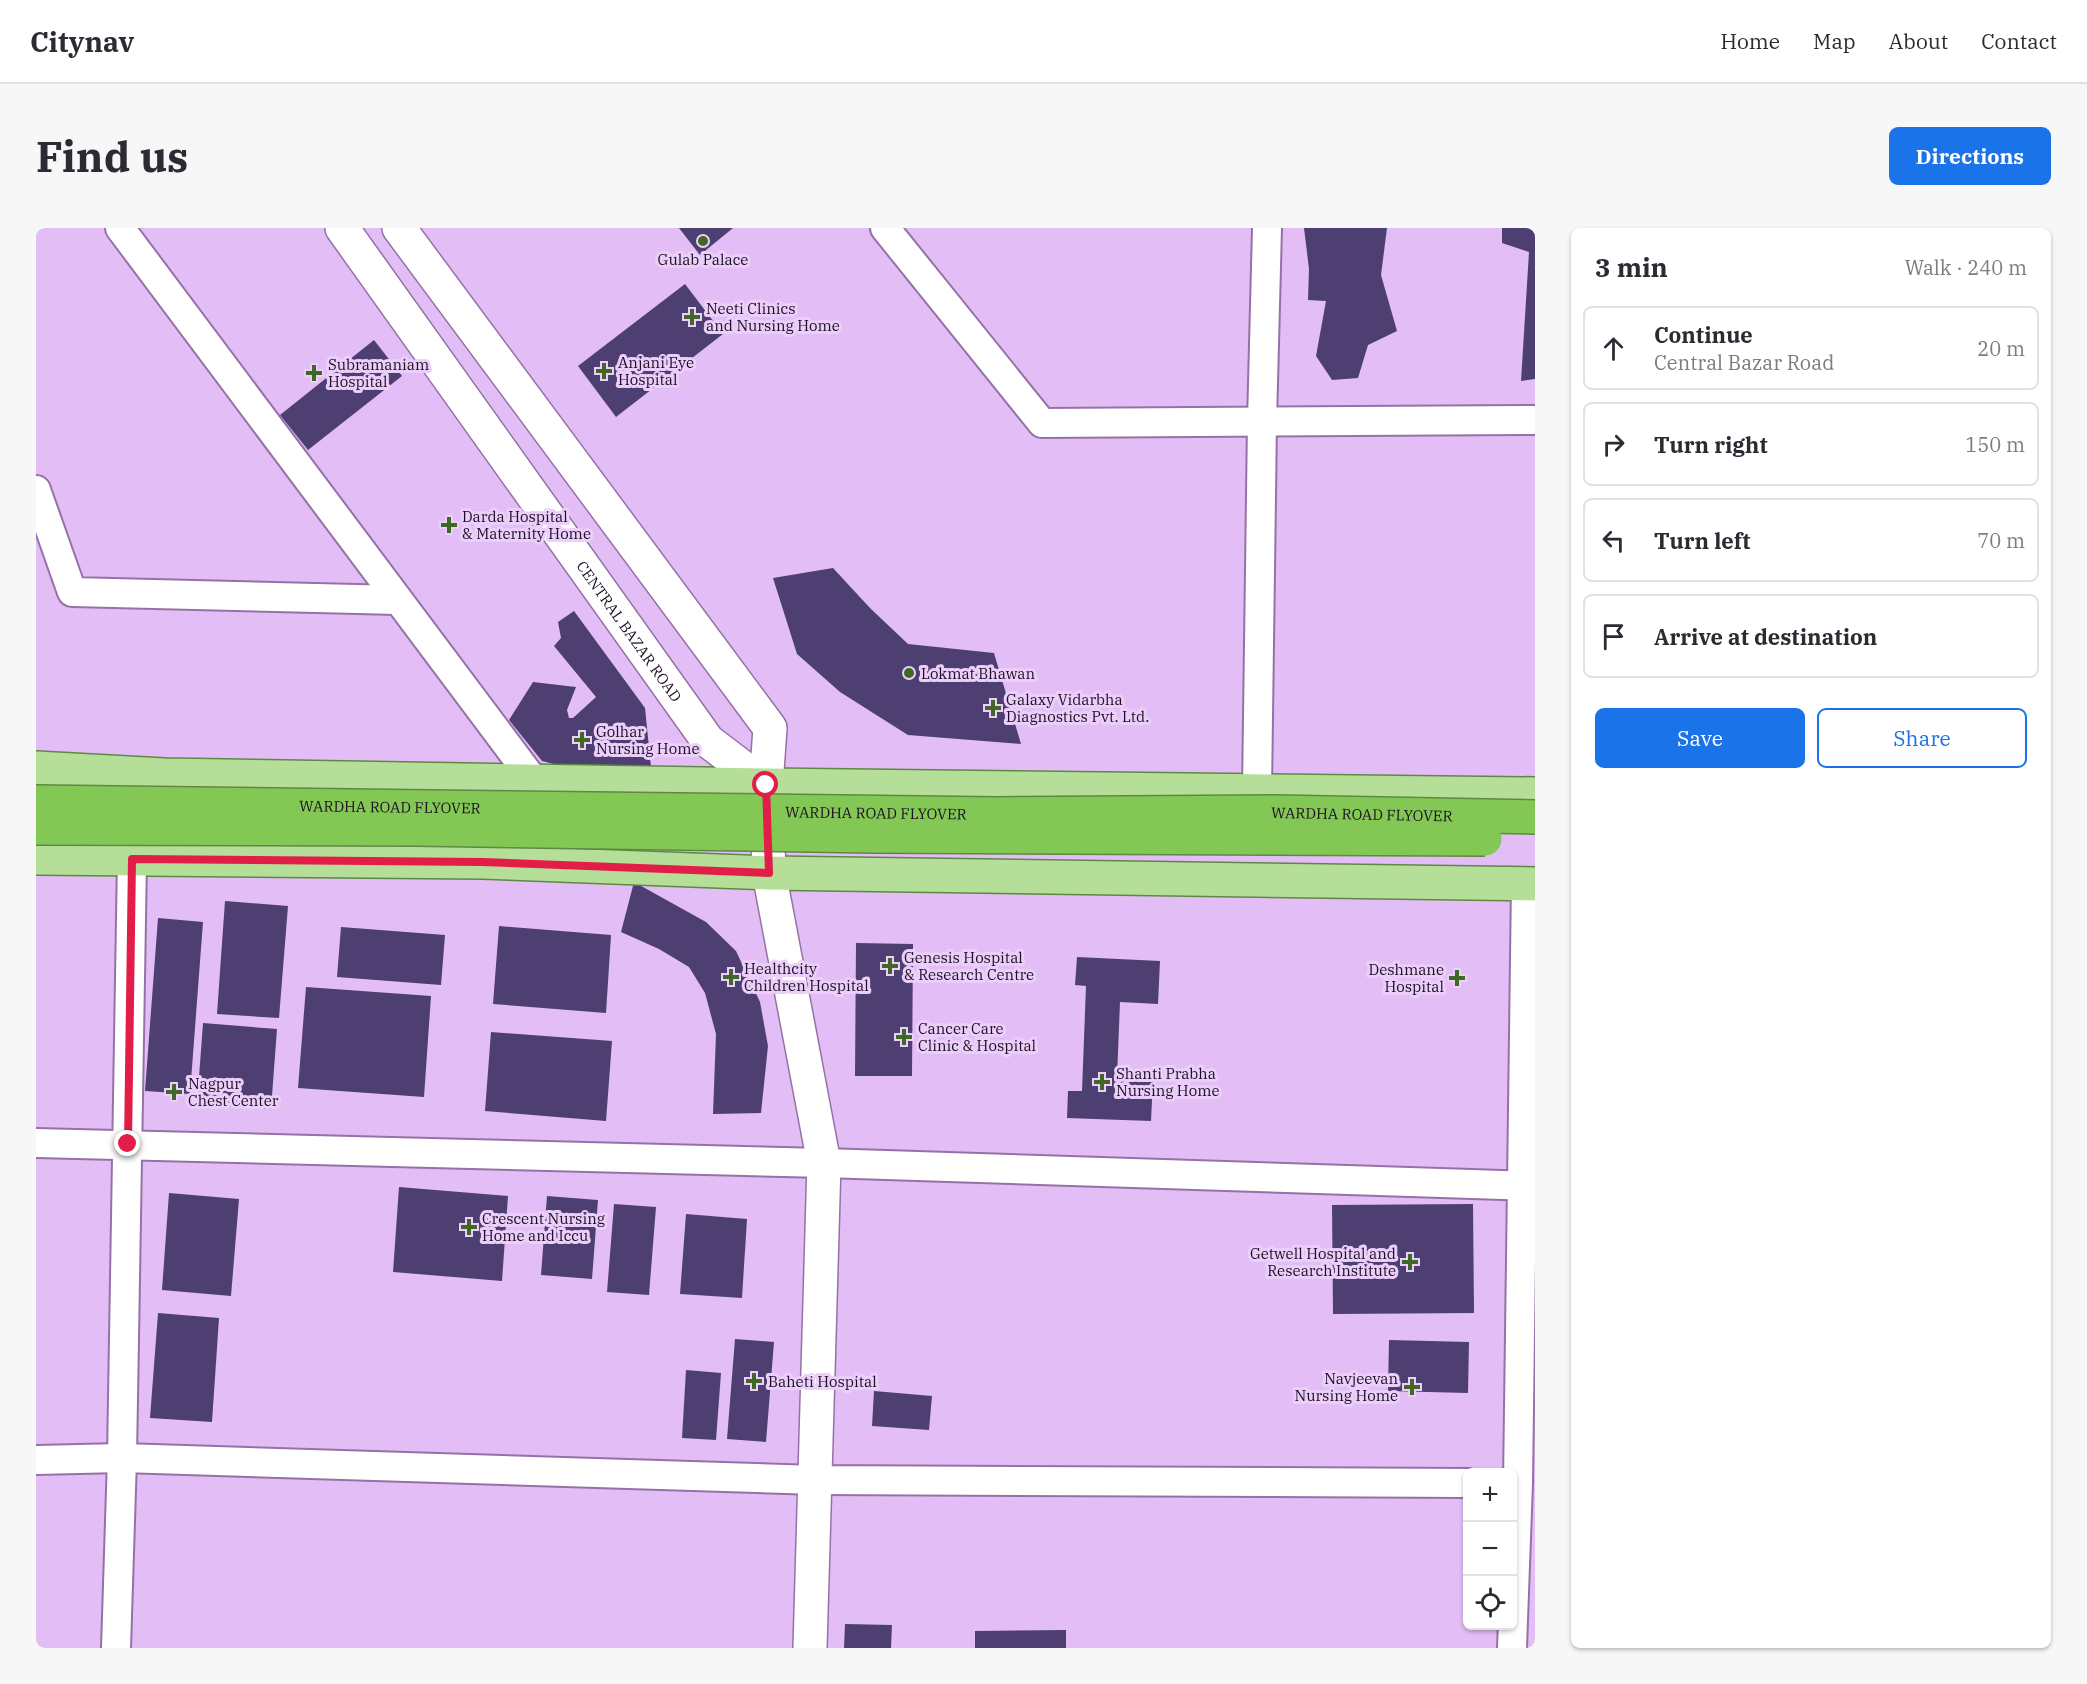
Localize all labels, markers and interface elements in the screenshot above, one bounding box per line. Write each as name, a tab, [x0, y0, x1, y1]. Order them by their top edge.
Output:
text: Citynav	[30, 23, 134, 60]
text: Home	[1720, 27, 1780, 55]
text: Map	[1813, 27, 1856, 55]
text: About	[1889, 27, 1948, 55]
text: Contact	[1981, 27, 2057, 55]
button: Directions	[1889, 127, 2051, 185]
text: Find us	[36, 129, 188, 184]
marker: Gulab Palace	[696, 234, 710, 248]
place label: Gulab Palace	[658, 250, 748, 269]
text: 3 min	[1595, 250, 1668, 284]
text: Walk · 240 m	[1905, 254, 2027, 281]
place label: Neeti Clinics and Nursing Home	[706, 299, 840, 335]
marker: Neeti Clinics and Nursing Home	[683, 308, 701, 326]
text: Continue	[1654, 320, 1753, 349]
icon: ahead	[1597, 332, 1630, 365]
text: 20 m	[1977, 335, 2025, 362]
text: Central Bazar Road	[1654, 349, 1834, 376]
place label: Anjani Eye Hospital	[618, 353, 694, 389]
place label: Subramaniam Hospital	[328, 355, 429, 391]
marker: Anjani Eye Hospital	[595, 362, 613, 380]
marker: Subramaniam Hospital	[305, 364, 323, 382]
icon: right	[1597, 428, 1630, 461]
text: Turn right	[1654, 430, 1768, 459]
text: 150 m	[1965, 431, 2025, 458]
place label: Darda Hospital & Maternity Home	[462, 507, 591, 543]
marker: Darda Hospital & Maternity Home	[440, 516, 458, 534]
icon: left	[1597, 524, 1630, 557]
text: Turn left	[1654, 526, 1750, 555]
text: 70 m	[1977, 527, 2025, 554]
street label: CENTRAL BAZAR ROAD	[573, 557, 686, 705]
icon: arrive	[1597, 620, 1630, 653]
text: Arrive at destination	[1654, 622, 1877, 651]
place label: Lokmat Bhawan	[921, 664, 1035, 683]
marker: Lokmat Bhawan	[902, 666, 916, 680]
place label: Galaxy Vidarbha Diagnostics Pvt. Ltd.	[1006, 690, 1149, 726]
marker: Galaxy Vidarbha Diagnostics Pvt. Ltd.	[984, 699, 1002, 717]
button: Save	[1595, 708, 1805, 768]
button: Share	[1817, 708, 2027, 768]
place label: Golhar Nursing Home	[596, 722, 699, 758]
marker: Golhar Nursing Home	[573, 731, 591, 749]
route start	[752, 771, 778, 797]
street label: WARDHA ROAD FLYOVER	[299, 796, 481, 817]
street label: WARDHA ROAD FLYOVER	[785, 802, 967, 823]
street label: WARDHA ROAD FLYOVER	[1271, 802, 1453, 825]
place label: Genesis Hospital & Research Centre	[904, 948, 1034, 984]
marker: Genesis Hospital & Research Centre	[881, 957, 899, 975]
place label: Healthcity Children Hospital	[744, 959, 869, 995]
place label: Deshmane Hospital	[1369, 960, 1444, 996]
marker: Healthcity Children Hospital	[722, 968, 740, 986]
marker: Deshmane Hospital	[1448, 969, 1466, 987]
place label: Cancer Care Clinic & Hospital	[918, 1019, 1036, 1055]
marker: Cancer Care Clinic & Hospital	[895, 1028, 913, 1046]
place label: Shanti Prabha Nursing Home	[1116, 1064, 1219, 1100]
marker: Shanti Prabha Nursing Home	[1093, 1073, 1111, 1091]
place label: Nagpur Chest Center	[188, 1074, 279, 1110]
marker: Nagpur Chest Center	[165, 1083, 183, 1101]
route end	[114, 1130, 140, 1156]
place label: Crescent Nursing Home and Iccu	[482, 1209, 605, 1245]
marker: Crescent Nursing Home and Iccu	[460, 1218, 478, 1236]
place label: Getwell Hospital and Research Institute	[1250, 1244, 1396, 1280]
marker: Getwell Hospital and Research Institute	[1401, 1253, 1419, 1271]
place label: Navjeevan Nursing Home	[1295, 1369, 1398, 1405]
marker: Baheti Hospital	[745, 1372, 763, 1390]
place label: Baheti Hospital	[768, 1372, 877, 1391]
marker: Navjeevan Nursing Home	[1403, 1378, 1421, 1396]
map controls	[1463, 1468, 1517, 1630]
button: +	[1463, 1468, 1517, 1522]
button: −	[1463, 1522, 1517, 1576]
button: locate	[1463, 1576, 1517, 1630]

